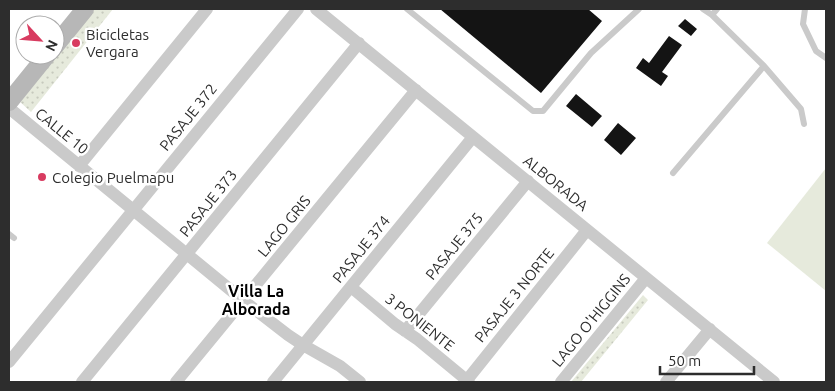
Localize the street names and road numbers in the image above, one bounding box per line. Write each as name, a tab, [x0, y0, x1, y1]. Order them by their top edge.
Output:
street label: PASAJE 372	[156, 80, 220, 154]
street label: CALLE 10	[32, 104, 92, 158]
street label: ALBORADA	[520, 152, 592, 214]
street label: PASAJE 373	[176, 166, 240, 240]
street label: LAGO GRIS	[254, 192, 314, 260]
street label: PASAJE 375	[422, 209, 486, 283]
street label: PASAJE 374	[329, 212, 393, 286]
street label: PASAJE 3 NORTE	[471, 245, 557, 345]
street label: LAGO O'HIGGINS	[548, 270, 634, 370]
street label: 3 PONIENTE	[382, 290, 458, 354]

